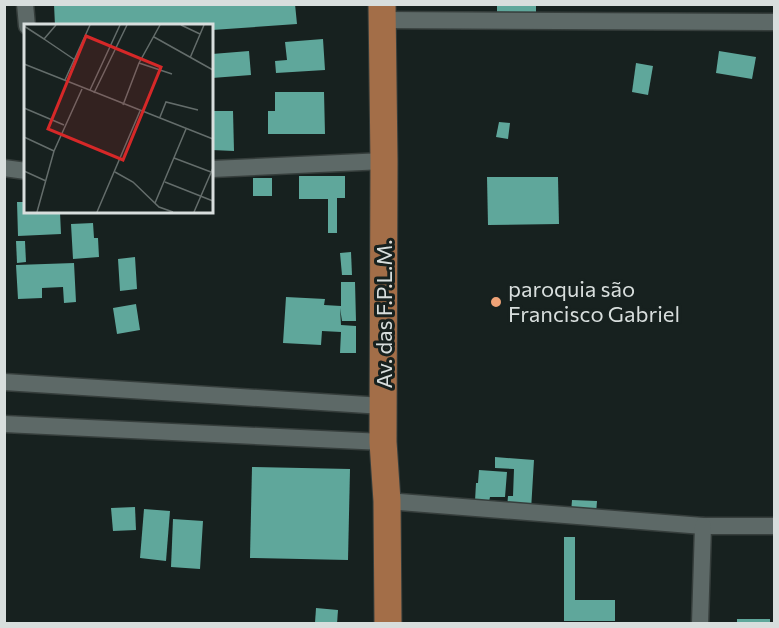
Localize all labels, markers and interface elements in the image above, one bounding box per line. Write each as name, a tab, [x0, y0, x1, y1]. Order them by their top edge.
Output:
inset map	[24, 24, 213, 213]
street label: Av. das F.P.L.M.	[370, 239, 397, 389]
place label: paroquia são Francisco Gabriel	[508, 275, 680, 327]
marker: paroquia são Francisco Gabriel	[489, 295, 503, 309]

